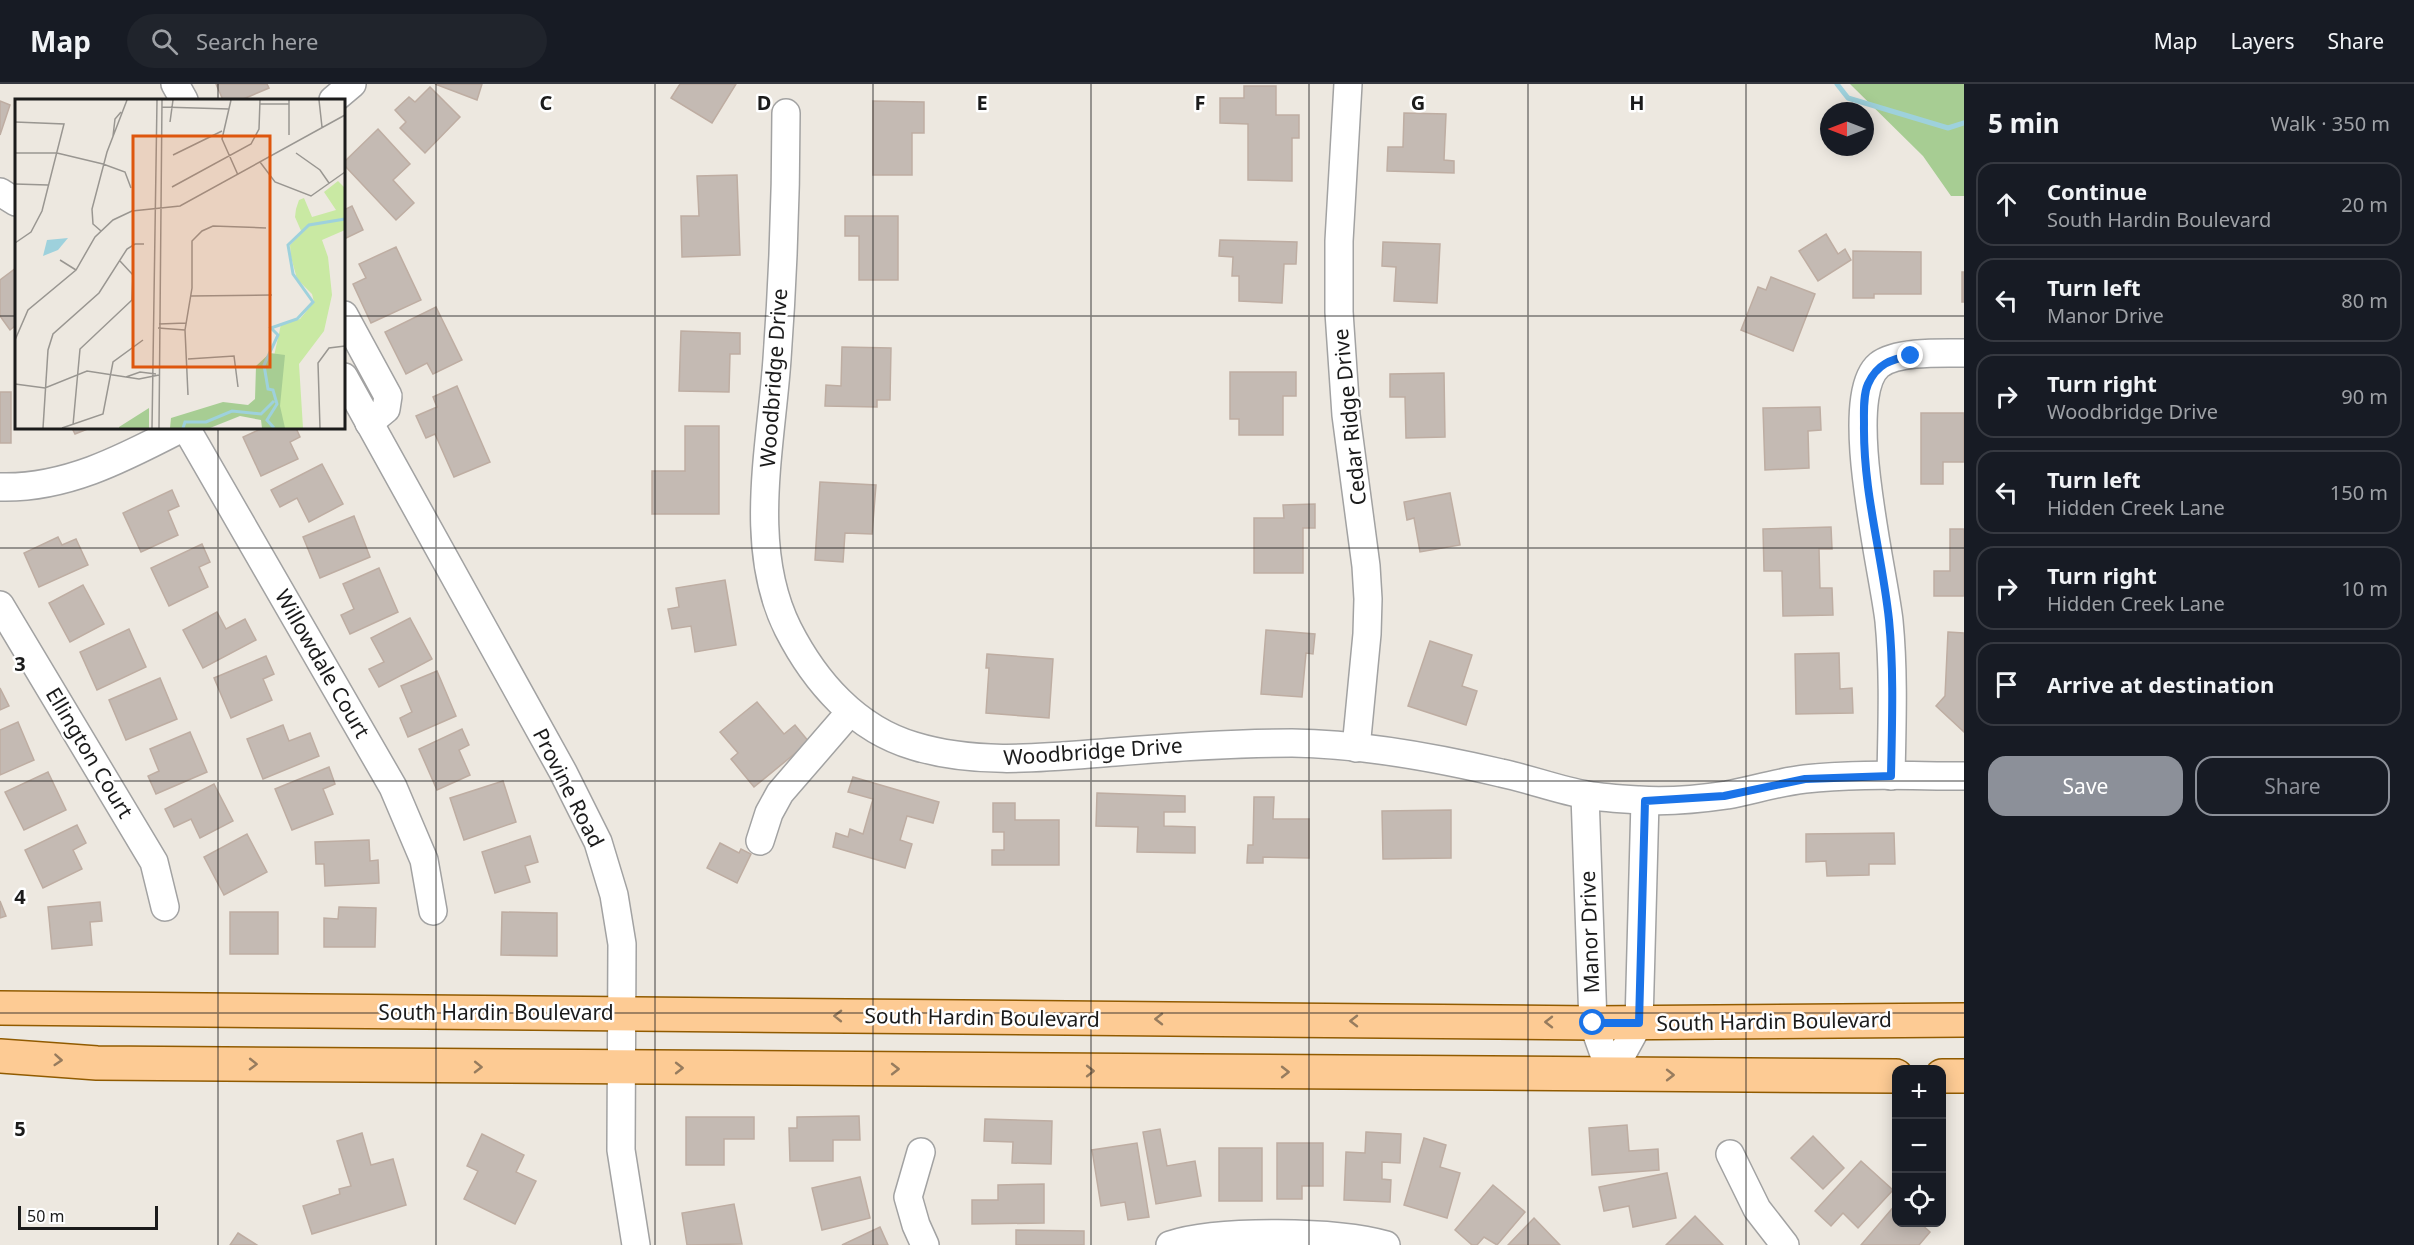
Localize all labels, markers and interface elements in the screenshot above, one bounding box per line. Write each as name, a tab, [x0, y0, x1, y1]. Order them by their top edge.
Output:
search box	[127, 14, 547, 68]
text: Map	[30, 22, 91, 60]
icon: search	[148, 25, 181, 58]
text: Search here	[196, 26, 318, 56]
text: Map	[2154, 27, 2198, 55]
text: Layers	[2231, 27, 2295, 55]
text: Share	[2328, 27, 2384, 55]
text: C	[540, 89, 553, 116]
text: D	[757, 89, 771, 116]
text: E	[976, 89, 988, 116]
text: F	[1195, 89, 1205, 116]
text: G	[1411, 89, 1425, 116]
text: H	[1629, 89, 1645, 116]
inset map	[15, 99, 345, 429]
north arrow	[1820, 102, 1874, 156]
text: 5 min	[1988, 105, 2060, 141]
text: Walk · 350 m	[2271, 110, 2390, 137]
text: Continue	[2047, 176, 2147, 206]
icon: ahead	[1990, 188, 2023, 221]
text: 20 m	[2341, 191, 2388, 218]
text: South Hardin Boulevard	[2047, 206, 2271, 233]
text: Turn left	[2047, 272, 2141, 302]
icon: left	[1990, 284, 2023, 317]
street label: Woodbridge Drive	[753, 287, 793, 468]
text: 80 m	[2341, 287, 2388, 314]
text: Manor Drive	[2047, 302, 2164, 329]
street label: Cedar Ridge Drive	[1326, 327, 1372, 507]
route end	[1897, 342, 1923, 368]
text: Turn right	[2047, 368, 2157, 398]
icon: right	[1990, 380, 2023, 413]
text: 90 m	[2341, 383, 2388, 410]
text: Woodbridge Drive	[2047, 398, 2218, 425]
text: Turn left	[2047, 464, 2141, 494]
icon: left	[1990, 476, 2023, 509]
text: 150 m	[2330, 479, 2388, 506]
text: Hidden Creek Lane	[2047, 494, 2225, 521]
text: Turn right	[2047, 560, 2157, 590]
icon: right	[1990, 572, 2023, 605]
text: 10 m	[2341, 575, 2388, 602]
street label: Willowdale Court	[269, 584, 377, 743]
text: Hidden Creek Lane	[2047, 590, 2225, 617]
text: 3	[14, 650, 26, 677]
icon: arrive	[1990, 668, 2023, 701]
text: Arrive at destination	[2047, 669, 2274, 699]
street label: Ellington Court	[40, 682, 140, 823]
street label: Provine Road	[527, 723, 611, 852]
street label: Woodbridge Drive	[1002, 731, 1183, 771]
button: Save	[1988, 756, 2183, 816]
button: Share	[2195, 756, 2390, 816]
street label: Manor Drive	[1573, 870, 1605, 994]
text: 4	[14, 883, 26, 910]
street label: South Hardin Boulevard	[378, 998, 614, 1026]
street label: South Hardin Boulevard	[864, 1001, 1100, 1033]
street label: South Hardin Boulevard	[1656, 1005, 1892, 1037]
route start	[1579, 1009, 1605, 1035]
one-way arrow	[833, 1010, 842, 1022]
one-way arrow	[1154, 1013, 1163, 1025]
one-way arrow	[1349, 1015, 1358, 1027]
one-way arrow	[1544, 1016, 1553, 1029]
one-way arrow	[54, 1053, 63, 1066]
one-way arrow	[249, 1058, 258, 1070]
one-way arrow	[474, 1061, 483, 1073]
one-way arrow	[674, 1062, 683, 1074]
one-way arrow	[890, 1063, 899, 1075]
one-way arrow	[1085, 1064, 1094, 1077]
map controls	[1892, 1065, 1946, 1227]
button: +	[1892, 1065, 1946, 1119]
one-way arrow	[1280, 1066, 1289, 1078]
one-way arrow	[1665, 1068, 1674, 1081]
text: 5	[14, 1115, 26, 1142]
button: −	[1892, 1119, 1946, 1173]
button: locate	[1892, 1173, 1946, 1227]
scale bar	[18, 1203, 158, 1230]
text: 50 m	[27, 1205, 64, 1227]

